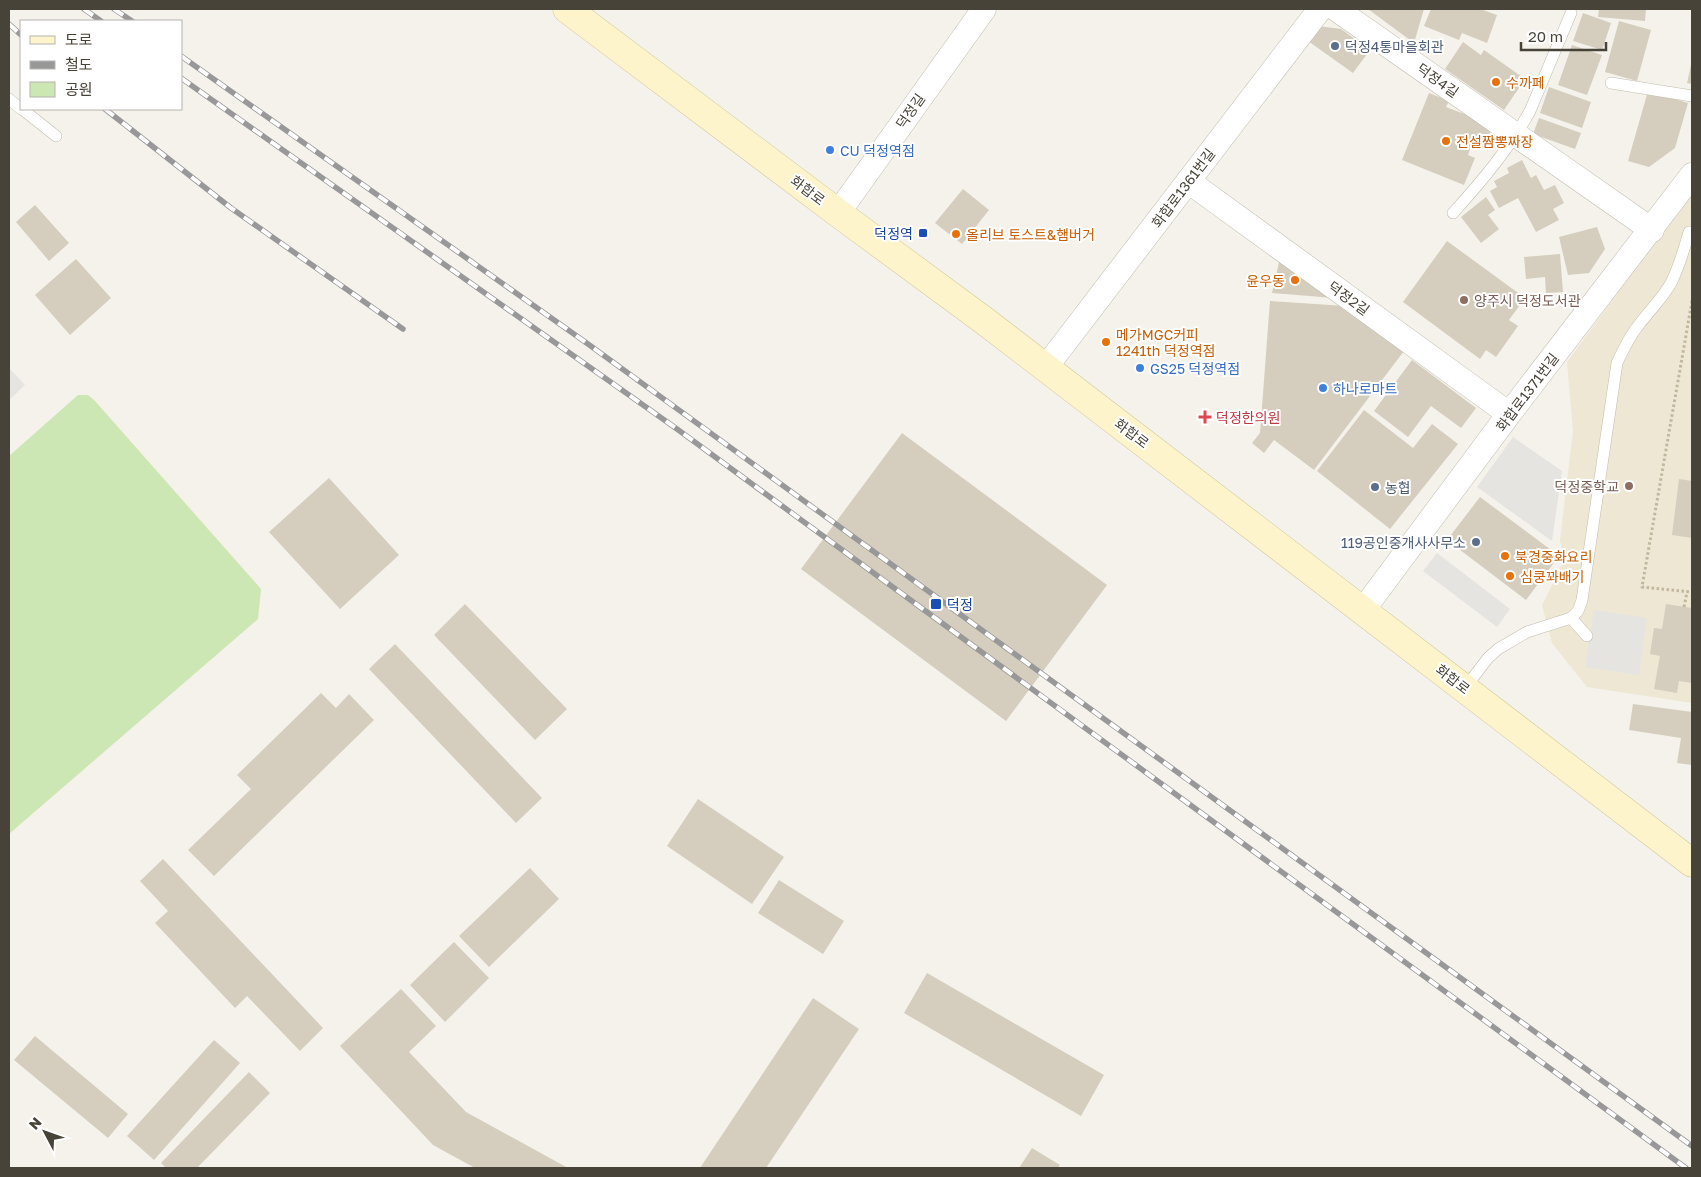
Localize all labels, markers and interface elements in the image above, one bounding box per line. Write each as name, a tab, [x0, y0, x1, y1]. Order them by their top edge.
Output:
legend	[20, 20, 182, 110]
scale bar	[1521, 20, 1606, 52]
text: 20 m	[1528, 27, 1563, 45]
text: 도로	[65, 30, 93, 48]
place label: 덕정4통마을회관	[1345, 38, 1444, 55]
marker: 덕정4통마을회관	[1329, 40, 1341, 52]
text: 철도	[65, 55, 93, 73]
street label: 덕정4길	[1414, 60, 1462, 100]
place label: 수까페	[1506, 74, 1545, 91]
marker: 수까페	[1490, 76, 1502, 88]
text: 공원	[65, 80, 93, 98]
street label: 덕정길	[892, 90, 928, 132]
place label: 전설짬뽕짜장	[1456, 133, 1533, 150]
marker: 전설짬뽕짜장	[1440, 135, 1452, 147]
place label: CU 덕정역점	[840, 142, 915, 159]
marker: CU 덕정역점	[824, 144, 836, 156]
street label: 화합로1361번길	[1148, 145, 1218, 231]
street label: 화합로	[787, 172, 829, 208]
place label: 덕정역	[874, 225, 913, 242]
place label: 올리브 토스트&햄버거	[966, 226, 1095, 243]
marker: 덕정역	[917, 227, 929, 239]
marker: 올리브 토스트&햄버거	[950, 228, 962, 240]
place label: 윤우동	[1246, 272, 1285, 289]
marker: 윤우동	[1289, 274, 1301, 286]
street label: 덕정2길	[1325, 277, 1373, 319]
place label: 양주시 덕정도서관	[1474, 292, 1581, 309]
marker: 양주시 덕정도서관	[1458, 294, 1470, 306]
place label: 메가MGC커피 1241th 덕정역점	[1116, 326, 1215, 359]
marker: 메가MGC커피 1241th 덕정역점	[1100, 336, 1112, 348]
street label: 화합로1371번길	[1492, 350, 1562, 434]
place label: GS25 덕정역점	[1150, 360, 1240, 377]
marker: GS25 덕정역점	[1134, 362, 1146, 374]
place label: 하나로마트	[1333, 380, 1398, 397]
marker: 하나로마트	[1317, 382, 1329, 394]
place label: 덕정한의원	[1216, 409, 1280, 426]
marker: 덕정한의원	[1198, 410, 1212, 424]
street label: 화합로	[1111, 415, 1153, 451]
place label: 덕정중학교	[1555, 478, 1619, 495]
place label: 농협	[1385, 479, 1411, 496]
marker: 덕정중학교	[1623, 480, 1635, 492]
marker: 농협	[1369, 481, 1381, 493]
place label: 119공인중개사사무소	[1341, 534, 1466, 551]
marker: 119공인중개사사무소	[1470, 536, 1482, 548]
place label: 북경중화요리	[1515, 548, 1592, 565]
marker: 북경중화요리	[1499, 550, 1511, 562]
place label: 심쿵꽈배기	[1520, 568, 1584, 585]
marker: 심쿵꽈배기	[1504, 570, 1516, 582]
place label: 덕정	[947, 596, 973, 613]
marker: 덕정	[929, 597, 943, 611]
street label: 화합로	[1433, 660, 1474, 698]
north arrow	[20, 1107, 70, 1157]
text: N	[25, 1114, 45, 1133]

